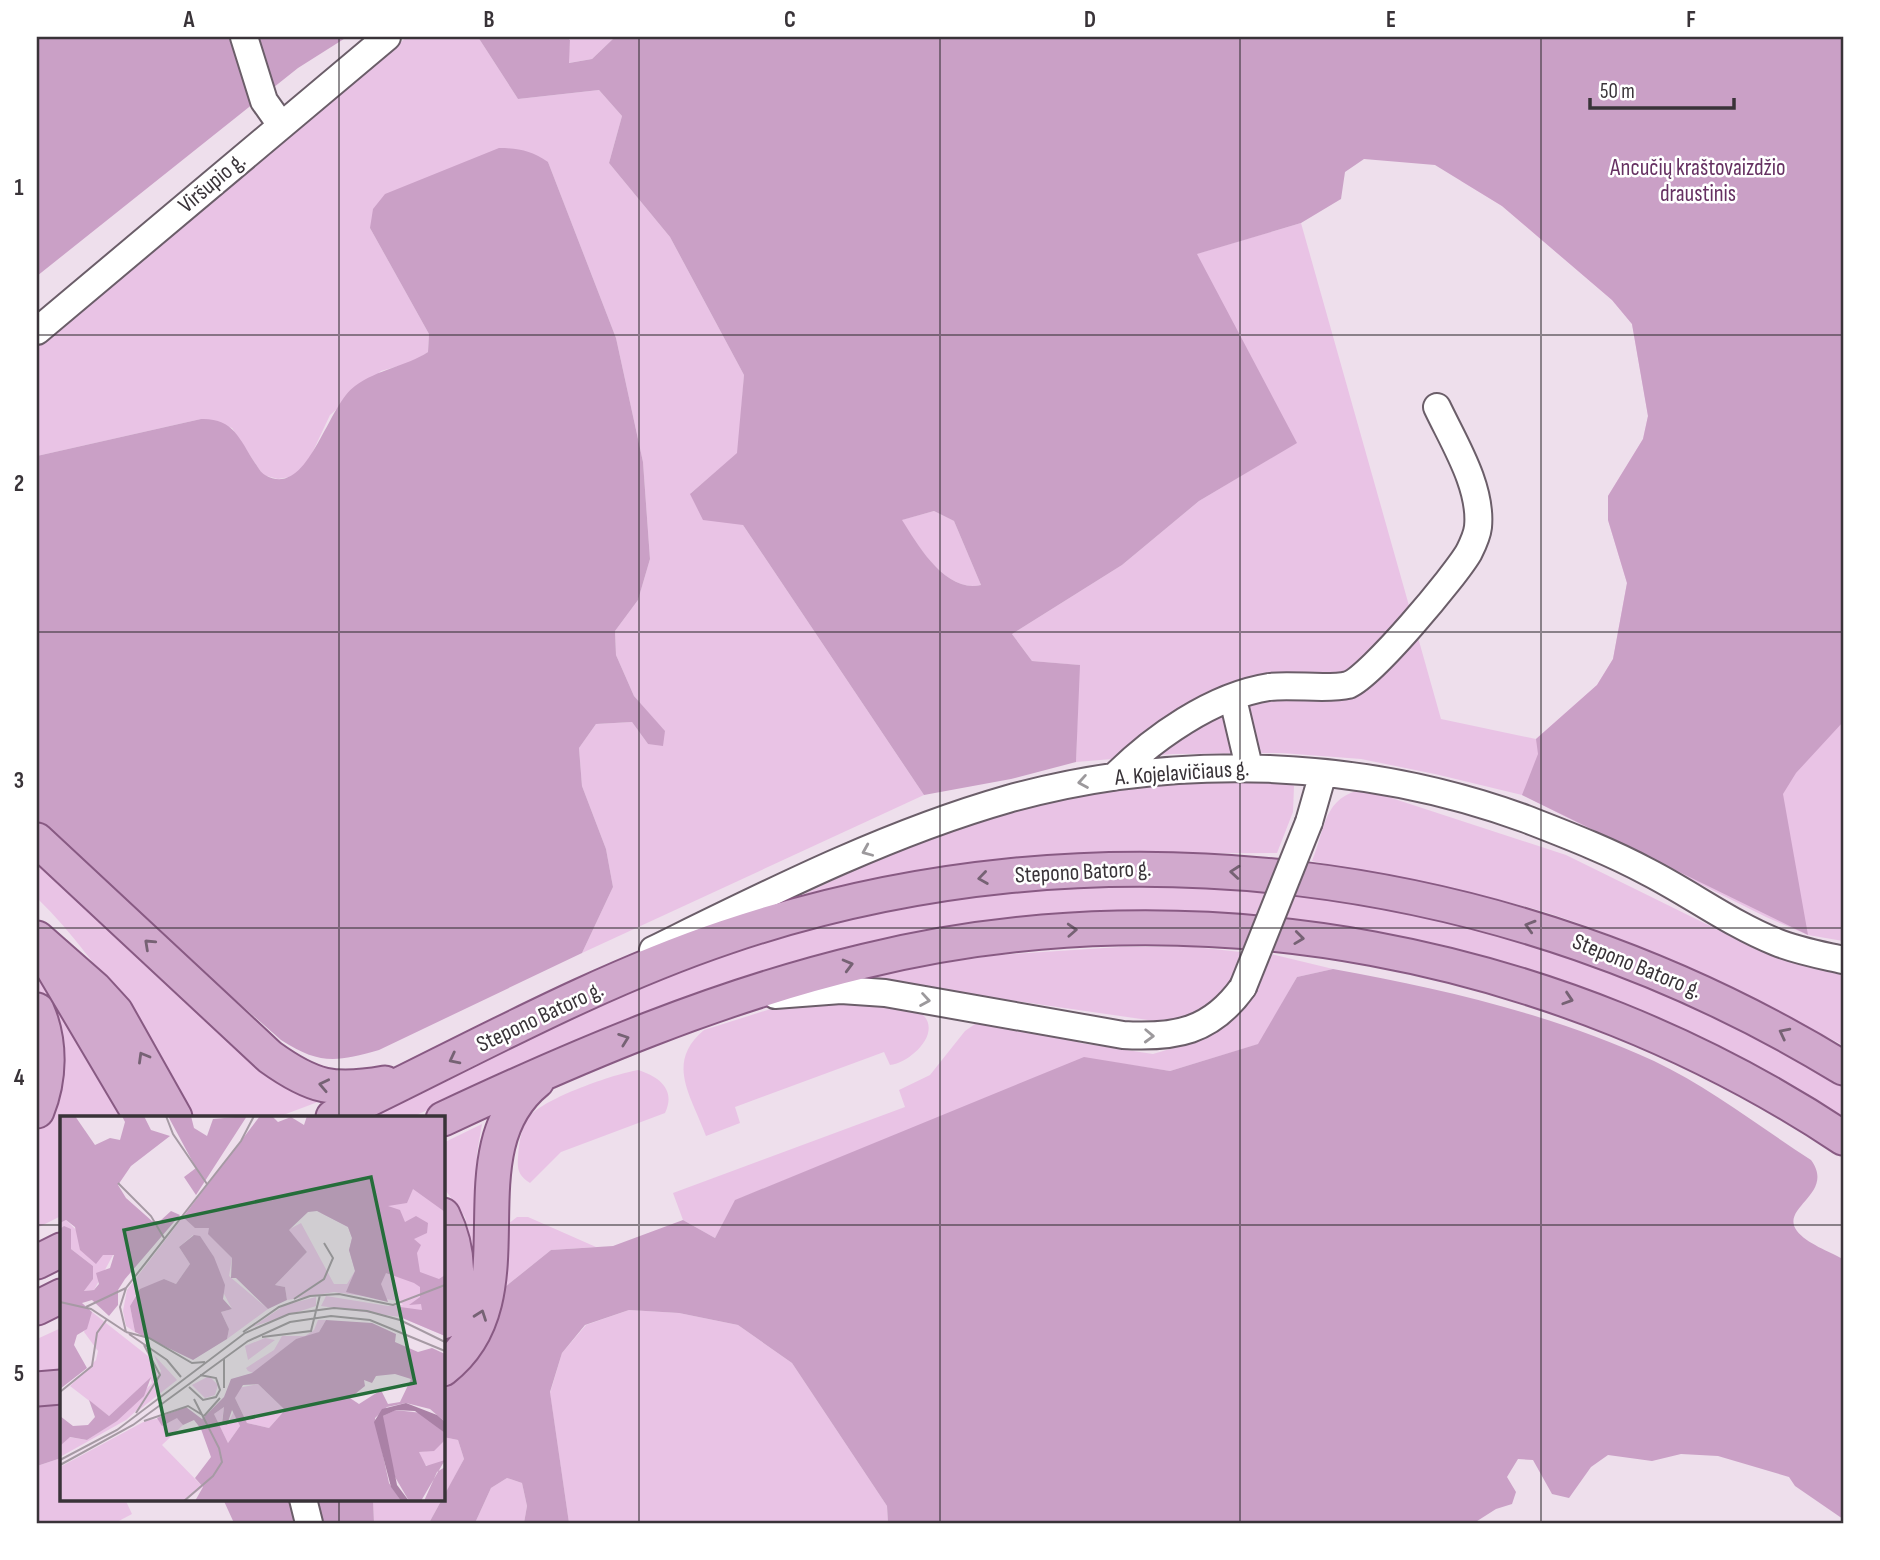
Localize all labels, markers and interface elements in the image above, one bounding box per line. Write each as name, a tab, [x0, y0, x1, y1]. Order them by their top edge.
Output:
text: A	[183, 6, 196, 34]
text: B	[484, 6, 495, 34]
text: C	[784, 6, 796, 34]
text: D	[1084, 6, 1096, 34]
text: E	[1386, 6, 1396, 34]
text: F	[1686, 6, 1696, 34]
scale bar	[1590, 66, 1733, 110]
text: 50 m	[1600, 79, 1635, 104]
street label: Viršupio g.	[173, 147, 251, 219]
park label: Ancučių kraštovaizdžio draustinis	[1609, 154, 1786, 208]
text: 1	[14, 174, 24, 202]
text: 2	[14, 470, 24, 498]
street label: A. Kojelavičiaus g.	[1113, 754, 1250, 792]
text: 3	[14, 767, 24, 795]
one-way arrow	[1077, 774, 1089, 789]
one-way arrow	[862, 843, 874, 857]
street label: Stepono Batoro g.	[1014, 854, 1152, 890]
one-way arrow	[1229, 864, 1240, 879]
one-way arrow	[977, 871, 989, 886]
one-way arrow	[1524, 919, 1536, 934]
one-way arrow	[1067, 923, 1078, 938]
street label: Stepono Batoro g.	[1568, 927, 1706, 1005]
one-way arrow	[1293, 931, 1305, 946]
one-way arrow	[144, 939, 157, 952]
one-way arrow	[842, 959, 854, 973]
street label: Stepono Batoro g.	[472, 975, 608, 1059]
one-way arrow	[1561, 991, 1574, 1005]
one-way arrow	[919, 992, 931, 1007]
one-way arrow	[1779, 1028, 1792, 1041]
one-way arrow	[1144, 1029, 1155, 1044]
one-way arrow	[618, 1033, 630, 1047]
one-way arrow	[449, 1050, 461, 1064]
one-way arrow	[138, 1051, 151, 1064]
text: 4	[14, 1064, 25, 1092]
one-way arrow	[318, 1079, 330, 1094]
inset map	[60, 1116, 444, 1500]
one-way arrow	[473, 1309, 487, 1321]
text: 5	[14, 1360, 24, 1388]

